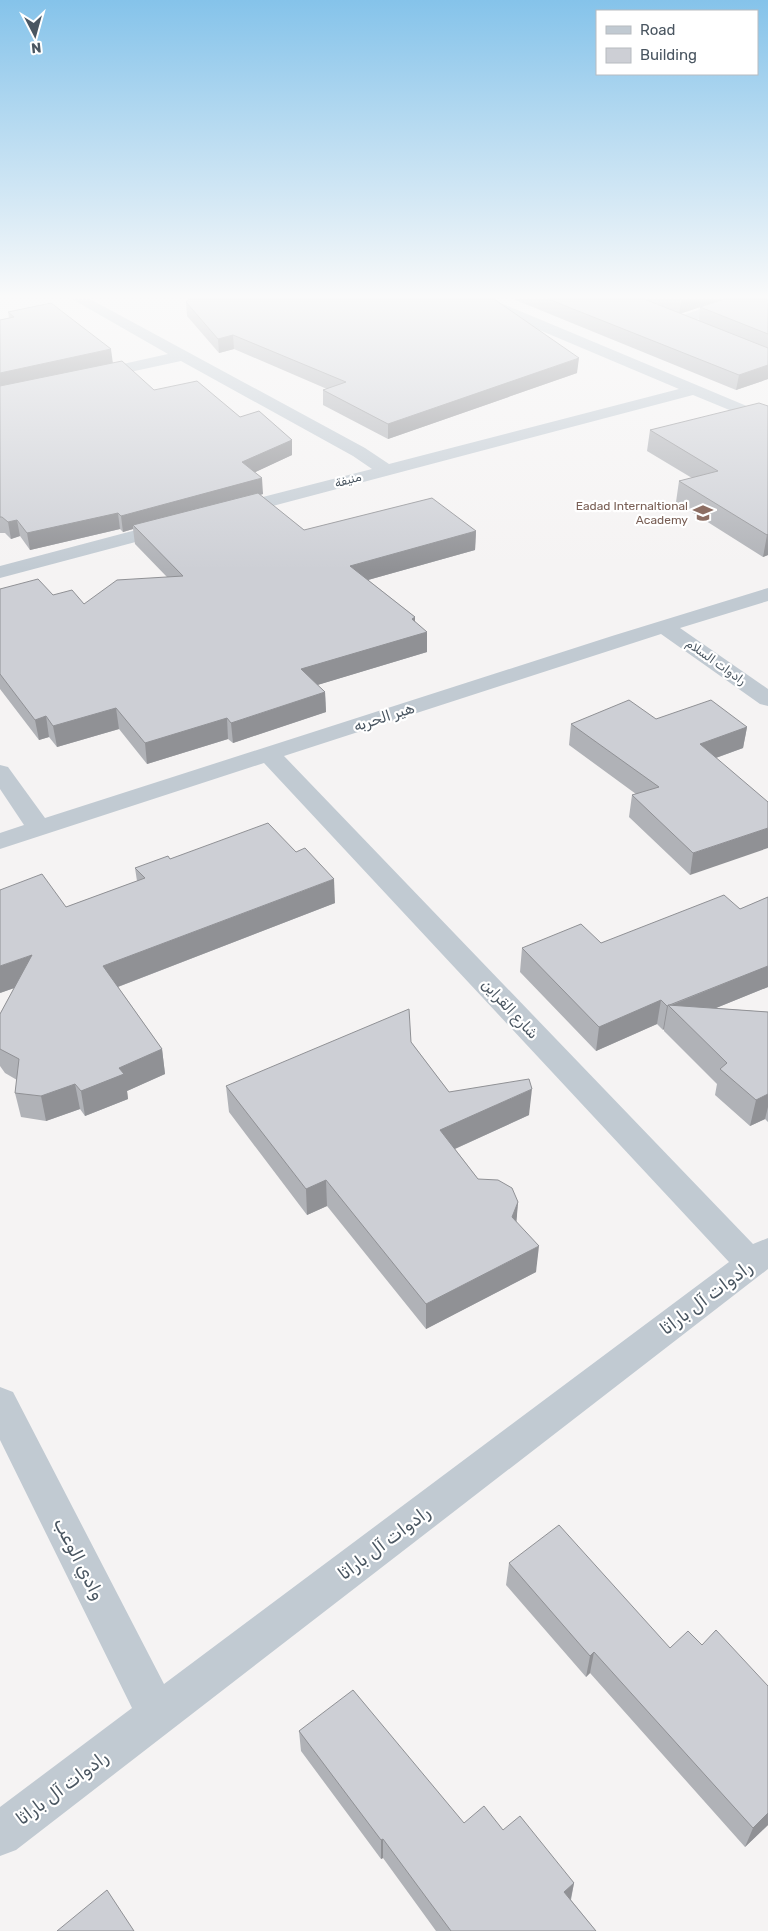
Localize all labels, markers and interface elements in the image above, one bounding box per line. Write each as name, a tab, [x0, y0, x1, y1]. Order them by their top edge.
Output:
north arrow	[10, 10, 60, 60]
legend	[596, 10, 758, 75]
text: Road	[640, 21, 676, 39]
text: N	[30, 38, 42, 56]
text: Building	[640, 46, 697, 64]
street label: منيفة	[333, 470, 363, 490]
place label: Eadad Internaltional Academy	[576, 499, 688, 527]
school or university icon: Eadad Internaltional Academy	[692, 502, 714, 524]
street label: رادوات السلام	[682, 636, 749, 689]
street label: هير الحربه	[351, 699, 417, 735]
street label: شارع القراين	[476, 975, 542, 1044]
street label: رادوات آل باراثا	[656, 1256, 757, 1340]
street label: رادوات آل باراثا	[334, 1501, 435, 1585]
street label: وادي الوعب	[48, 1514, 109, 1604]
street label: رادوات آل باراثا	[12, 1746, 113, 1830]

